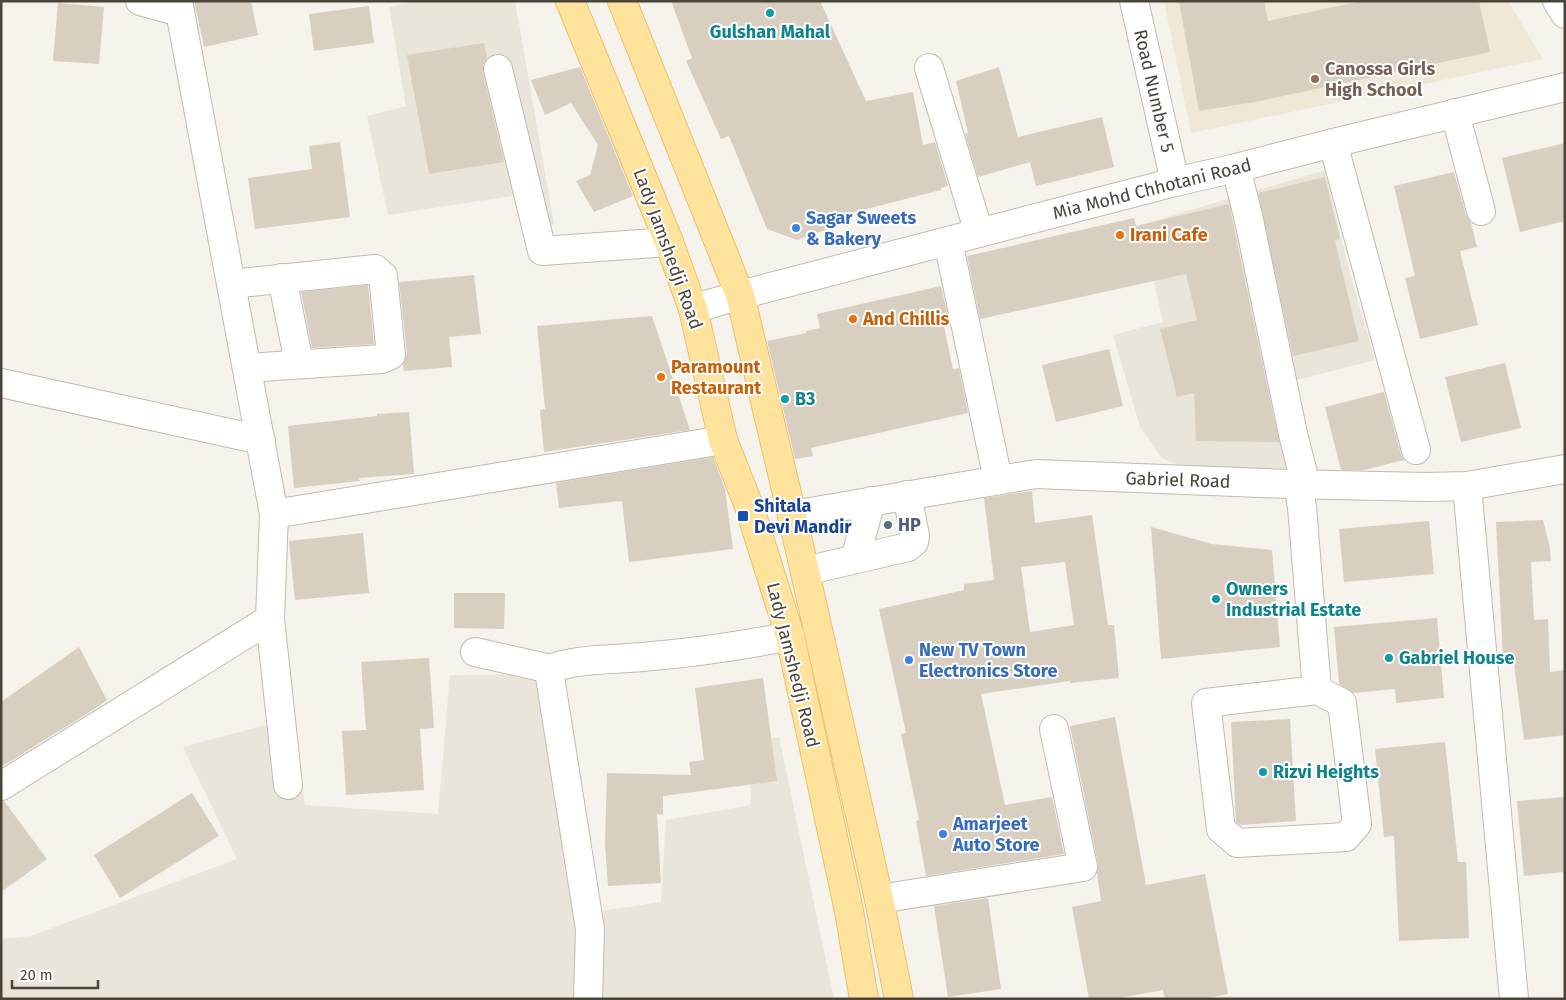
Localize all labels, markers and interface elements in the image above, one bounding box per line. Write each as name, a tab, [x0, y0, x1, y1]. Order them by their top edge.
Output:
marker: Gulshan Mahal	[764, 7, 776, 19]
place label: Gulshan Mahal	[710, 21, 831, 43]
street label: Road Number 5	[1129, 27, 1179, 155]
place label: Canossa Girls High School	[1325, 58, 1435, 101]
marker: Canossa Girls High School	[1309, 73, 1321, 85]
street label: Mia Mohd Chhotani Road	[1050, 154, 1254, 224]
street label: Lady Jamshedji Road	[629, 166, 707, 332]
place label: Sagar Sweets & Bakery	[806, 207, 916, 250]
marker: Sagar Sweets & Bakery	[790, 222, 802, 234]
place label: Irani Cafe	[1130, 224, 1208, 246]
marker: Irani Cafe	[1114, 229, 1126, 241]
place label: And Chillis	[862, 308, 949, 330]
marker: And Chillis	[847, 313, 859, 325]
place label: Paramount Restaurant	[671, 356, 762, 399]
marker: Paramount Restaurant	[655, 371, 667, 383]
place label: B3	[795, 388, 815, 410]
marker: B3	[779, 393, 791, 405]
street label: Gabriel Road	[1125, 467, 1231, 493]
place label: Shitala Devi Mandir	[754, 495, 852, 538]
marker: Shitala Devi Mandir	[736, 509, 750, 523]
place label: HP	[898, 514, 921, 536]
marker: HP	[882, 519, 894, 531]
place label: Owners Industrial Estate	[1226, 578, 1361, 621]
street label: Lady Jamshedji Road	[762, 580, 824, 750]
marker: Owners Industrial Estate	[1210, 593, 1222, 605]
place label: New TV Town Electronics Store	[919, 639, 1057, 682]
place label: Gabriel House	[1399, 647, 1515, 669]
marker: Gabriel House	[1383, 652, 1395, 664]
marker: New TV Town Electronics Store	[903, 654, 915, 666]
place label: Rizvi Heights	[1273, 761, 1379, 783]
marker: Rizvi Heights	[1257, 766, 1269, 778]
place label: Amarjeet Auto Store	[952, 813, 1039, 856]
marker: Amarjeet Auto Store	[937, 828, 949, 840]
scale bar	[12, 958, 99, 990]
text: 20 m	[20, 966, 53, 984]

